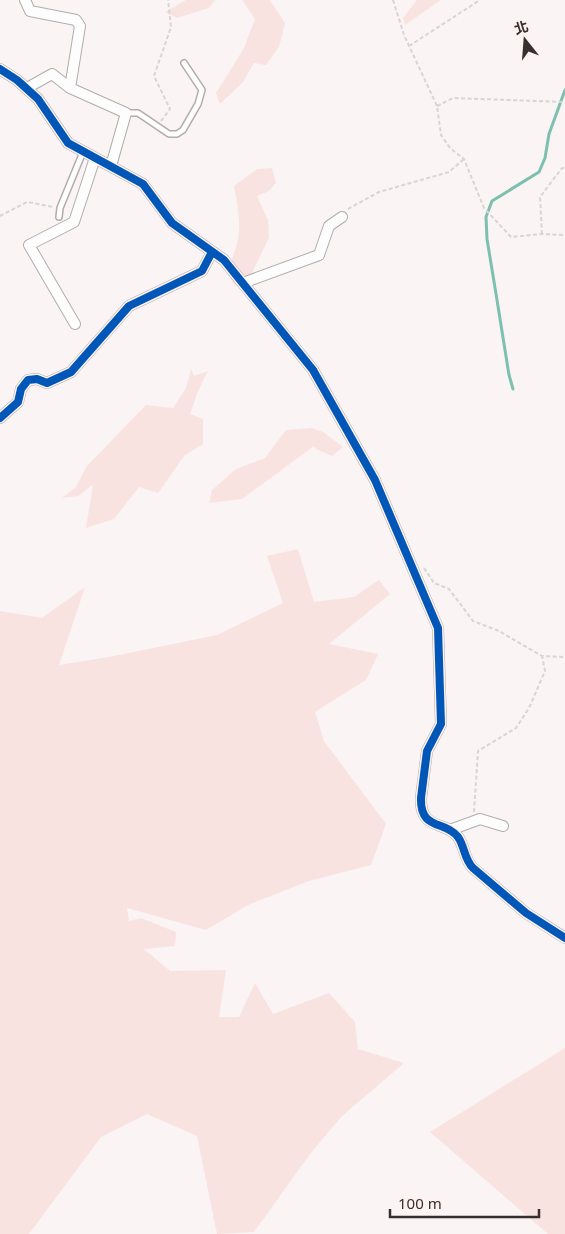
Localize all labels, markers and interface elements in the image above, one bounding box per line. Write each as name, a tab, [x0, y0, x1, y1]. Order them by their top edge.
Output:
north arrow	[500, 15, 550, 65]
text: 北	[512, 16, 531, 38]
scale bar	[390, 1186, 539, 1218]
text: 100 m	[398, 1193, 442, 1213]

